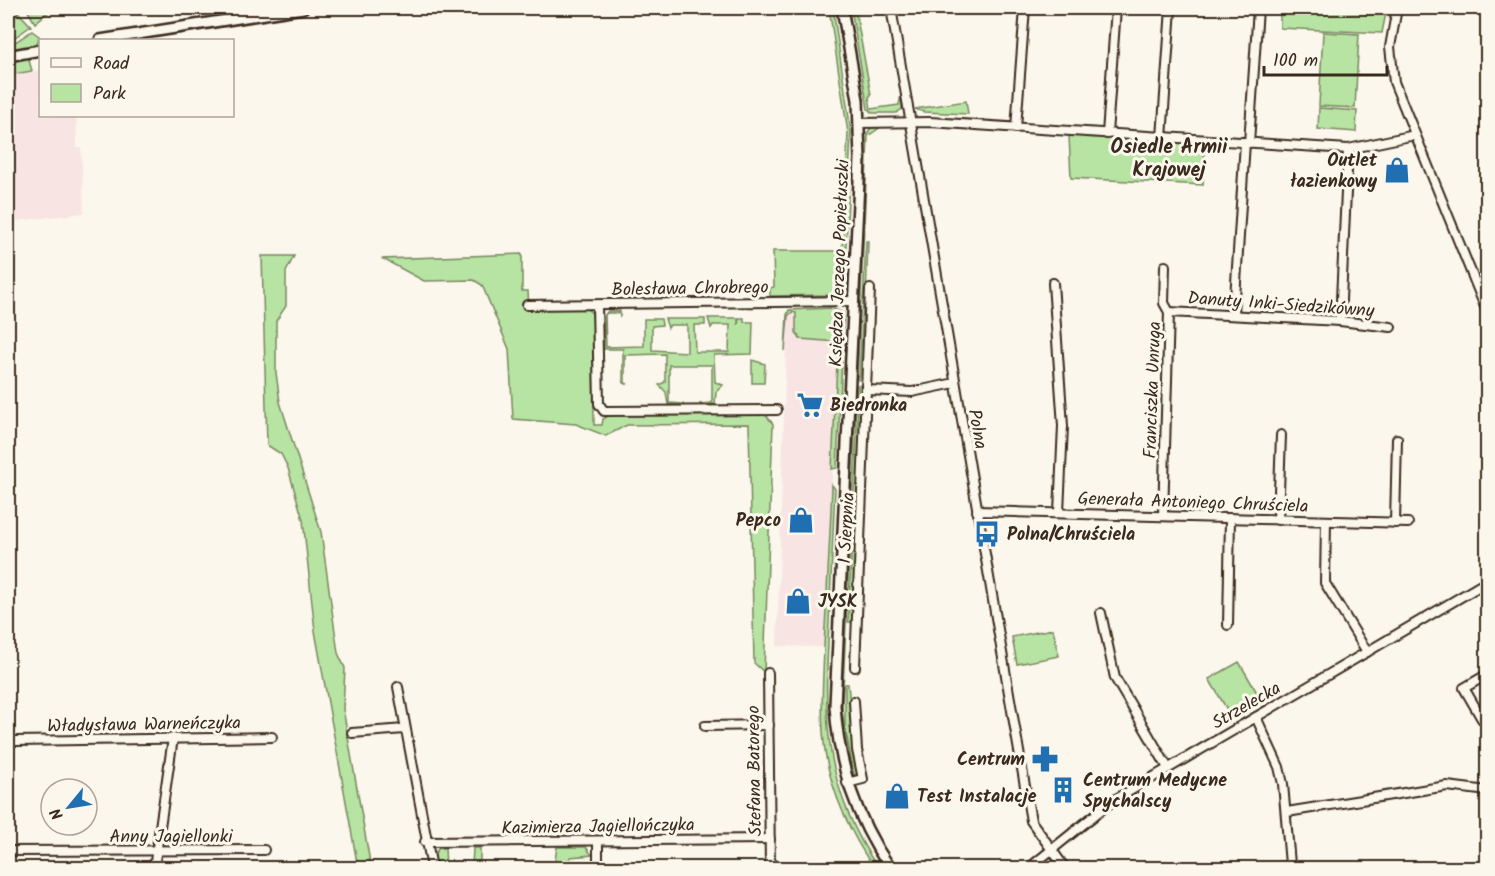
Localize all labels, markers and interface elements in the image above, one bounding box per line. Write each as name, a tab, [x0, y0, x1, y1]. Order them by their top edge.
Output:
legend	[39, 39, 234, 117]
scale bar	[1264, 39, 1387, 77]
text: 100 m	[1273, 47, 1318, 76]
text: Road	[93, 50, 130, 79]
text: Park	[93, 80, 126, 109]
district label: Osiedle Armii Krajowej	[1111, 132, 1228, 187]
place label: Outlet łazienkowy	[1290, 147, 1378, 197]
shop icon: Outlet łazienkowy	[1382, 155, 1412, 185]
street label: Księdza Jerzego Popiełuszki	[822, 158, 859, 367]
street label: Bolesława Chrobrego	[611, 274, 769, 305]
street label: Danuty Inki-Siedzikówny	[1187, 285, 1376, 327]
street label: Franciszka Unruga	[1137, 321, 1170, 459]
supermarket icon: Biedronka	[795, 390, 825, 420]
place label: Biedronka	[830, 392, 907, 421]
street label: Polna	[959, 407, 994, 452]
street label: Generała Antoniego Chruściela	[1077, 485, 1309, 522]
street label: 1 Sierpnia	[831, 492, 864, 565]
shop icon: Pepco	[786, 505, 816, 535]
place label: Pepco	[736, 507, 781, 536]
bus stop icon: Polna/Chruściela	[972, 519, 1002, 549]
place label: Polna/Chruściela	[1007, 521, 1135, 550]
shop icon: JYSK	[783, 586, 813, 616]
place label: JYSK	[818, 588, 858, 617]
street label: Strzelecka	[1207, 675, 1287, 738]
street label: Stefana Batorego	[740, 705, 771, 837]
street label: Władysława Warneńczyka	[47, 709, 241, 742]
pharmacy icon: Centrum	[1030, 744, 1060, 774]
place label: Centrum	[957, 746, 1025, 775]
place label: Centrum Medycne Spychalscy	[1083, 767, 1227, 817]
building icon: Centrum Medycne Spychalscy	[1048, 775, 1078, 805]
north arrow	[39, 777, 99, 837]
shop icon: Test Instalacje	[882, 781, 912, 811]
place label: Test Instalacje	[917, 783, 1037, 812]
text: N	[44, 803, 71, 824]
street label: Kazimierza Jagiellończyka	[501, 811, 695, 844]
street label: Anny Jagiellonki	[110, 823, 233, 852]

